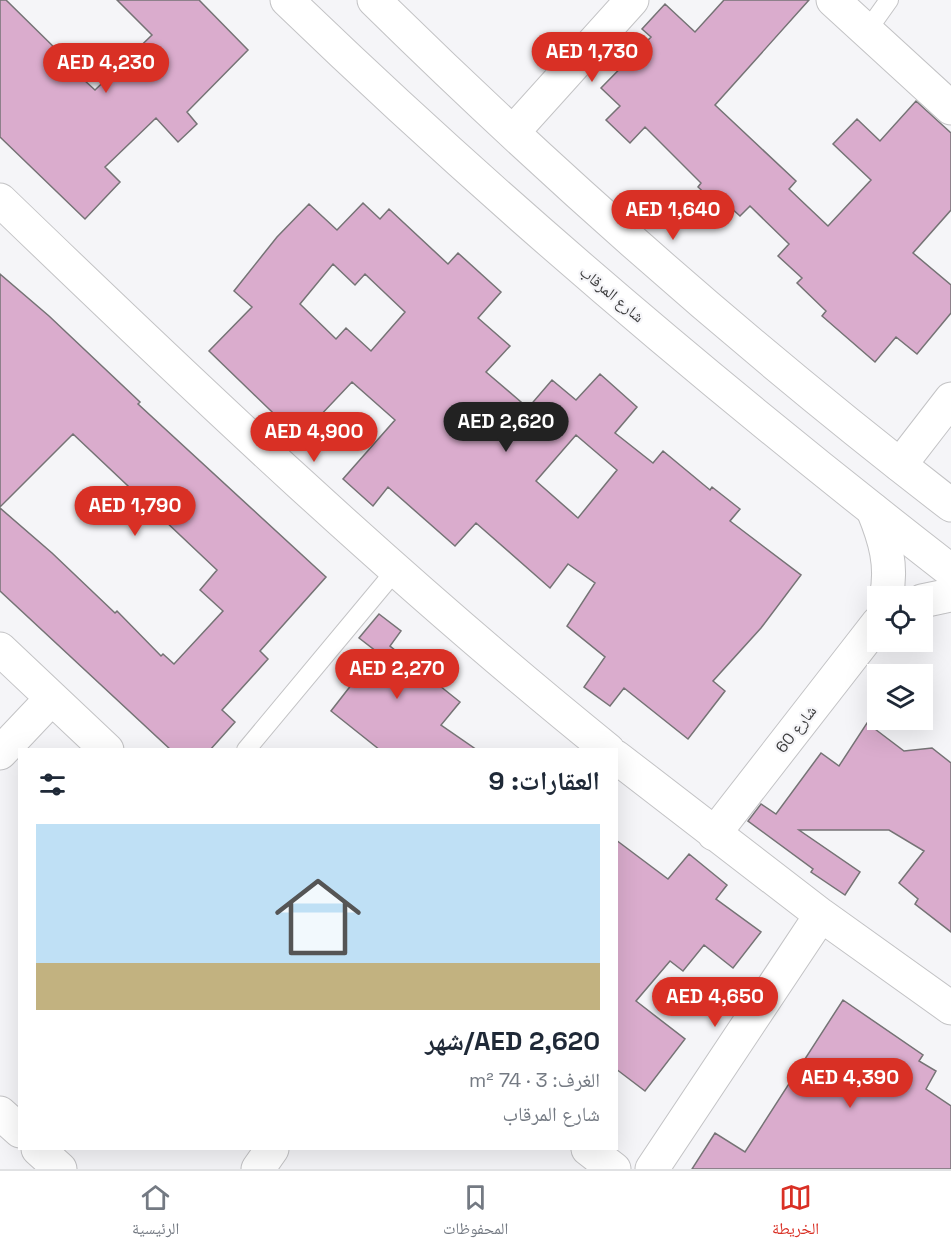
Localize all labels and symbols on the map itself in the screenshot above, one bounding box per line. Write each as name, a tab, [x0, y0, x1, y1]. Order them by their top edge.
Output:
pin: AED 1,730	[523, 32, 661, 83]
pin: AED 4,230	[37, 43, 175, 94]
pin: AED 1,640	[604, 190, 742, 241]
street label: شارع المرقاب	[575, 261, 649, 327]
pin: AED 2,620	[437, 402, 575, 453]
pin: AED 4,900	[245, 412, 383, 463]
pin: AED 1,790	[66, 486, 204, 537]
pin: AED 2,270	[328, 649, 466, 700]
street label: شارع 60	[771, 701, 821, 757]
pin: AED 4,650	[646, 977, 784, 1028]
pin: AED 4,390	[781, 1058, 919, 1109]

